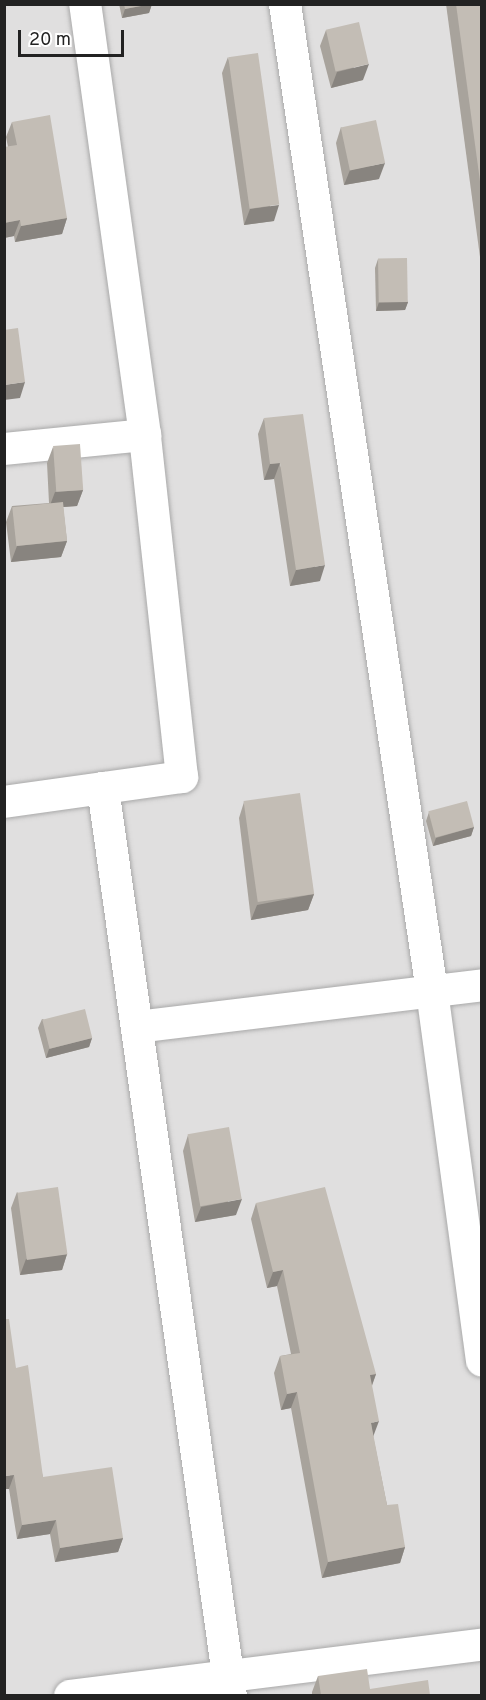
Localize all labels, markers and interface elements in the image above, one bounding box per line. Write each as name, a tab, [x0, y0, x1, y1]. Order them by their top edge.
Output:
scale bar	[21, 18, 128, 56]
text: 20 m	[29, 29, 71, 52]

